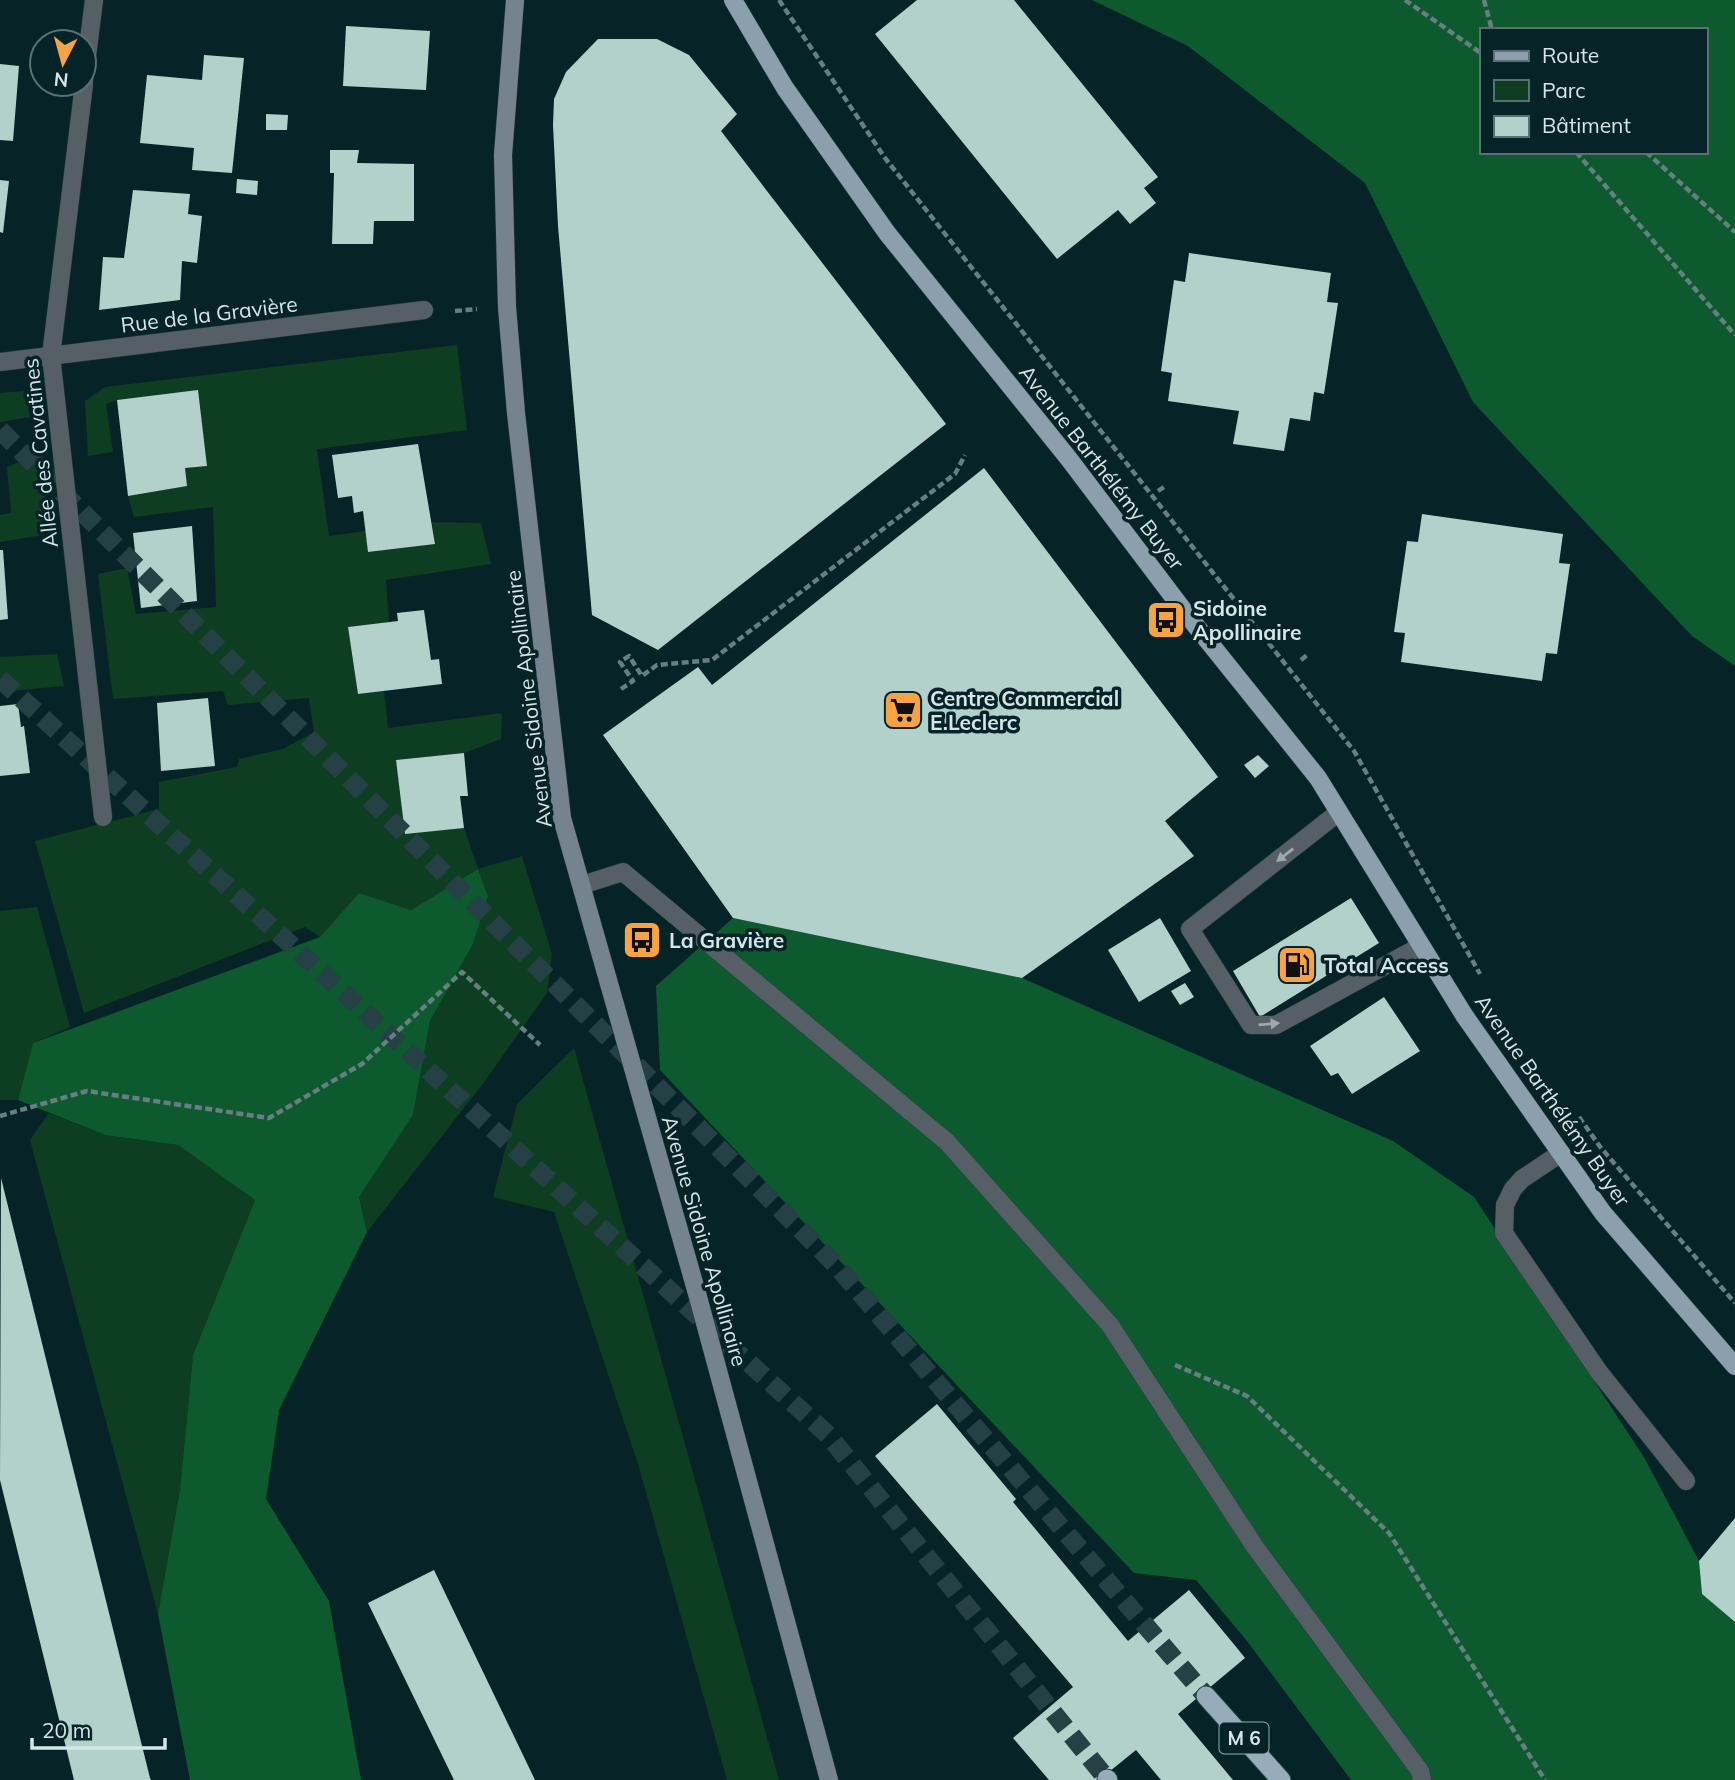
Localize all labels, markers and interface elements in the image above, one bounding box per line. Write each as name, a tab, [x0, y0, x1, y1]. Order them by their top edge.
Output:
north arrow	[28, 28, 98, 98]
legend	[1480, 28, 1707, 154]
text: Route	[1542, 42, 1599, 68]
text: N	[53, 67, 70, 93]
text: Parc	[1542, 77, 1586, 103]
text: Bâtiment	[1542, 112, 1631, 138]
street label: Rue de la Gravière	[119, 290, 299, 338]
street label: Allée des Cavatines	[17, 357, 63, 549]
street label: Avenue Barthélémy Buyer	[1014, 359, 1190, 575]
street label: Avenue Sidoine Apollinaire	[499, 569, 557, 829]
place label: Sidoine Apollinaire	[1193, 595, 1301, 645]
bus stop icon: Sidoine Apollinaire	[1145, 599, 1187, 641]
place label: Centre Commercial E.Leclerc	[930, 685, 1119, 735]
supermarket icon: Centre Commercial E.Leclerc	[882, 689, 924, 731]
one-way arrow	[1277, 847, 1295, 862]
bus stop icon: La Gravière	[621, 919, 663, 961]
place label: La Gravière	[669, 927, 784, 953]
fuel station icon: Total Access	[1276, 944, 1318, 986]
place label: Total Access	[1324, 952, 1449, 978]
street label: Avenue Barthélémy Buyer	[1470, 989, 1636, 1211]
one-way arrow	[1258, 1018, 1280, 1029]
street label: Avenue Sidoine Apollinaire	[657, 1113, 753, 1369]
scale bar	[32, 1706, 164, 1750]
text: 20 m	[42, 1717, 91, 1743]
road number: M 6	[1220, 1722, 1268, 1754]

